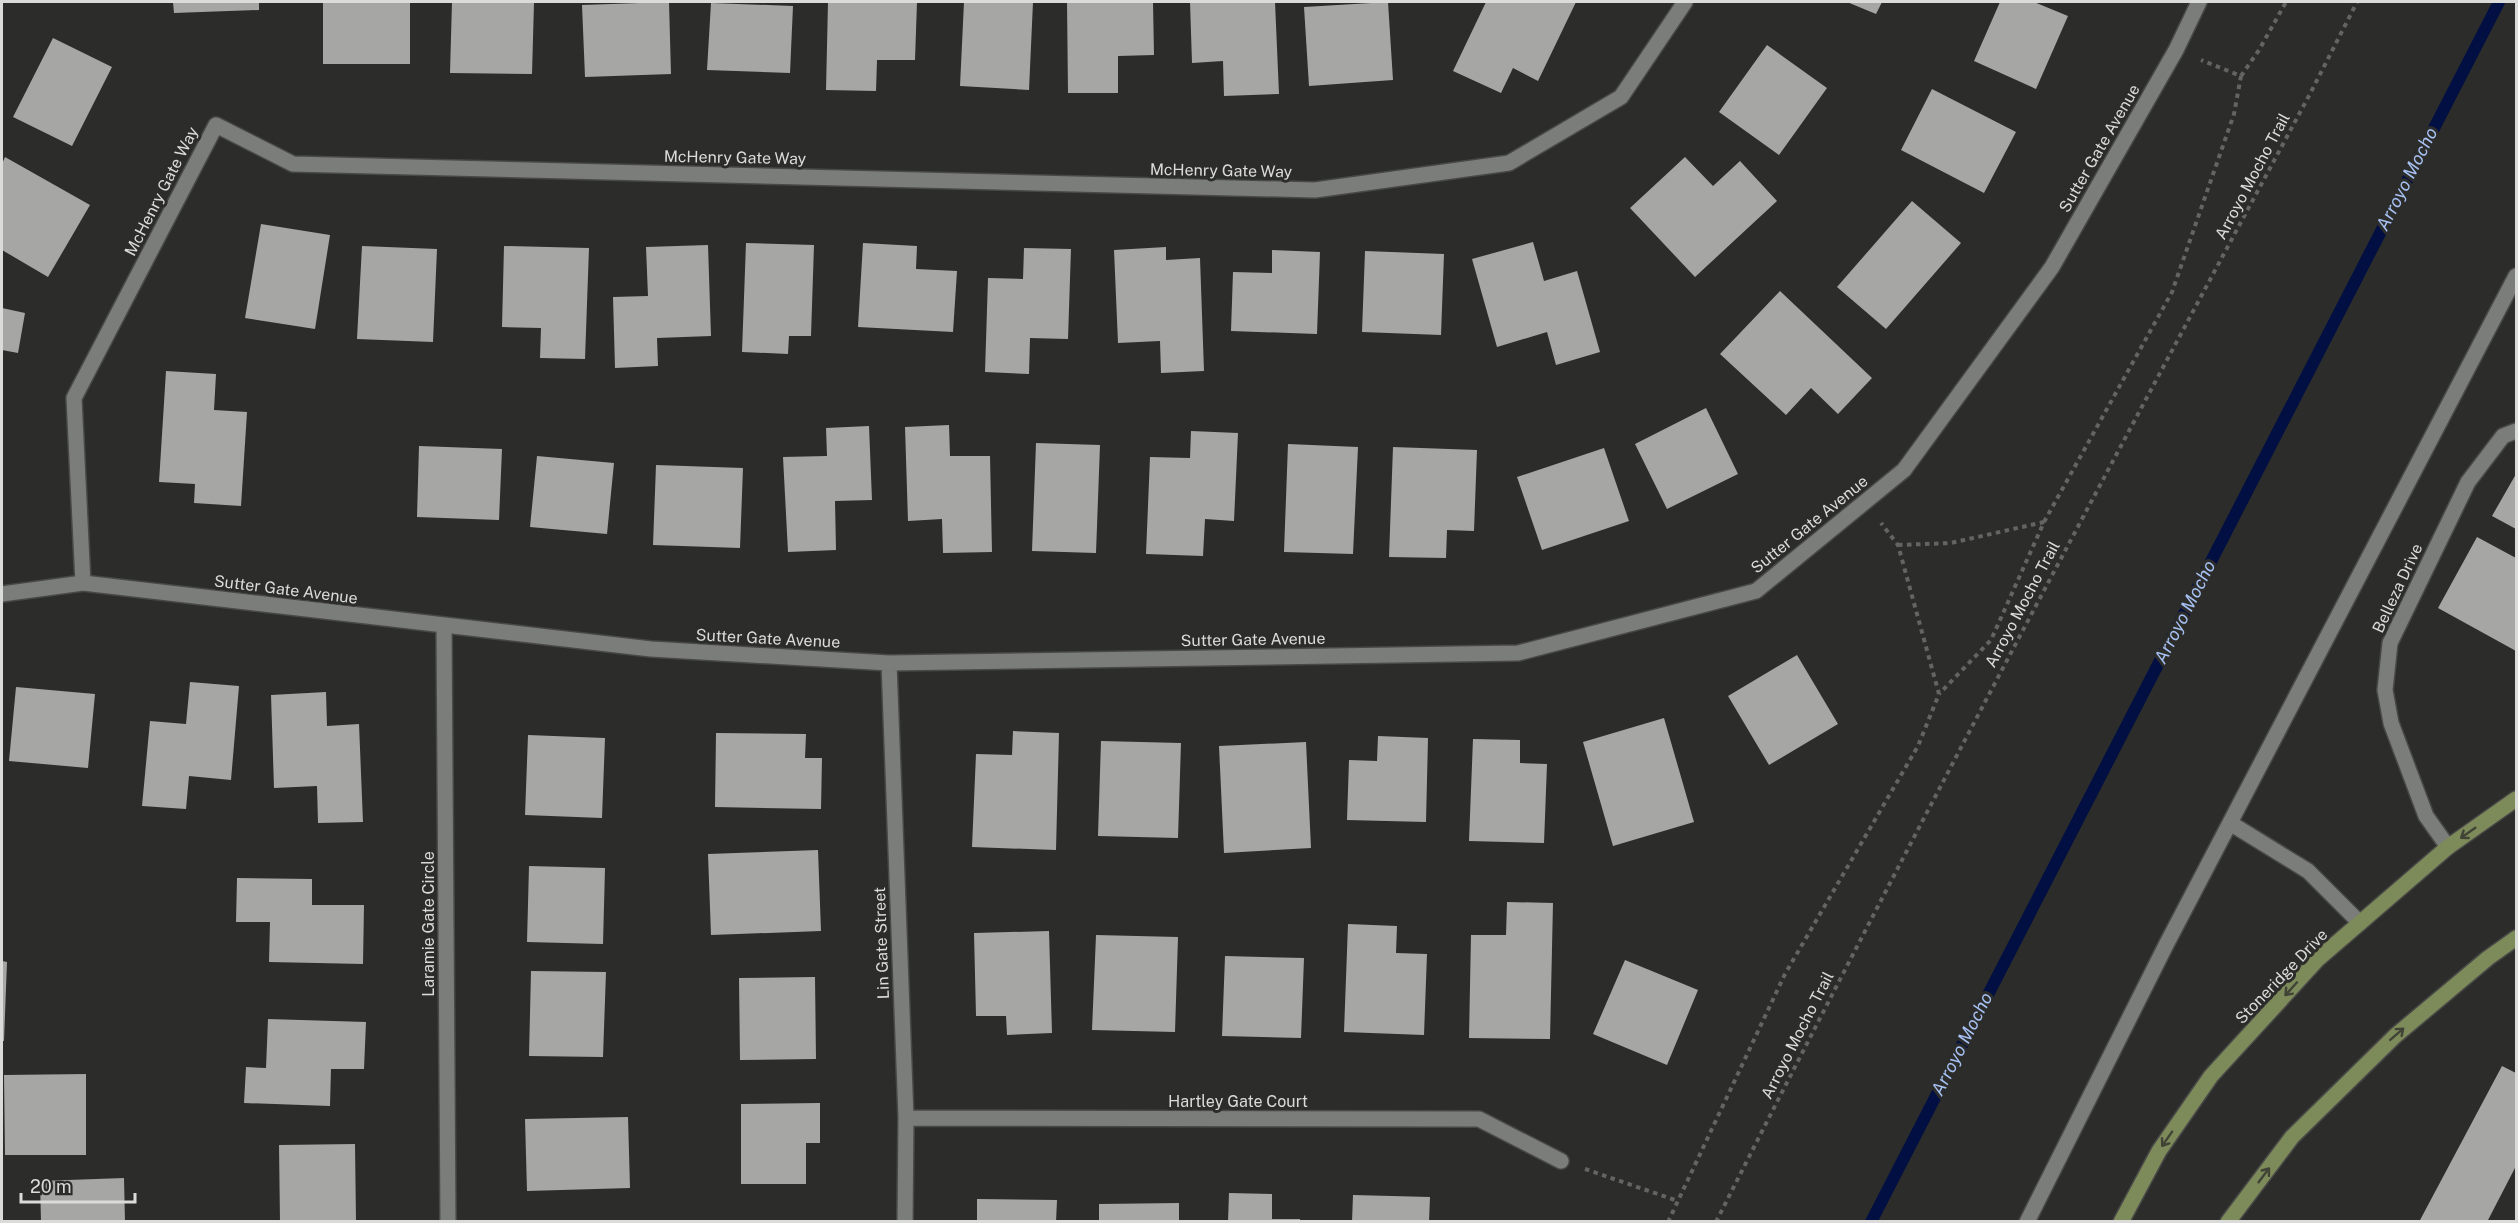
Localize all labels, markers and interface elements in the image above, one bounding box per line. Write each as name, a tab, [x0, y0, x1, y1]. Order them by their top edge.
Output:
street label: Sutter Gate Avenue	[2055, 81, 2144, 216]
street label: Arroyo Mocho Trail	[2211, 110, 2294, 243]
street label: McHenry Gate Way	[121, 123, 202, 259]
water label: Arroyo Mocho	[2372, 124, 2442, 234]
street label: McHenry Gate Way	[664, 147, 807, 168]
street label: McHenry Gate Way	[1150, 160, 1293, 181]
street label: Sutter Gate Avenue	[1747, 471, 1872, 577]
street label: Arroyo Mocho Trail	[1981, 538, 2064, 671]
street label: Belleza Drive	[2368, 540, 2426, 636]
water label: Arroyo Mocho	[2150, 557, 2220, 667]
street label: Sutter Gate Avenue	[213, 571, 359, 608]
street label: Sutter Gate Avenue	[695, 625, 841, 652]
street label: Sutter Gate Avenue	[1181, 629, 1326, 650]
one-way arrow	[2461, 827, 2477, 839]
street label: Laramie Gate Circle	[419, 851, 438, 997]
street label: Lin Gate Street	[870, 887, 893, 999]
street label: Stoneridge Drive	[2231, 925, 2331, 1028]
street label: Arroyo Mocho Trail	[1757, 968, 1838, 1102]
one-way arrow	[2284, 981, 2298, 996]
water label: Arroyo Mocho	[1927, 989, 1997, 1099]
one-way arrow	[2389, 1027, 2405, 1041]
street label: Hartley Gate Court	[1168, 1092, 1308, 1111]
one-way arrow	[2161, 1131, 2173, 1147]
scale bar	[21, 1166, 135, 1204]
one-way arrow	[2257, 1167, 2270, 1183]
text: 20 m	[30, 1176, 72, 1197]

